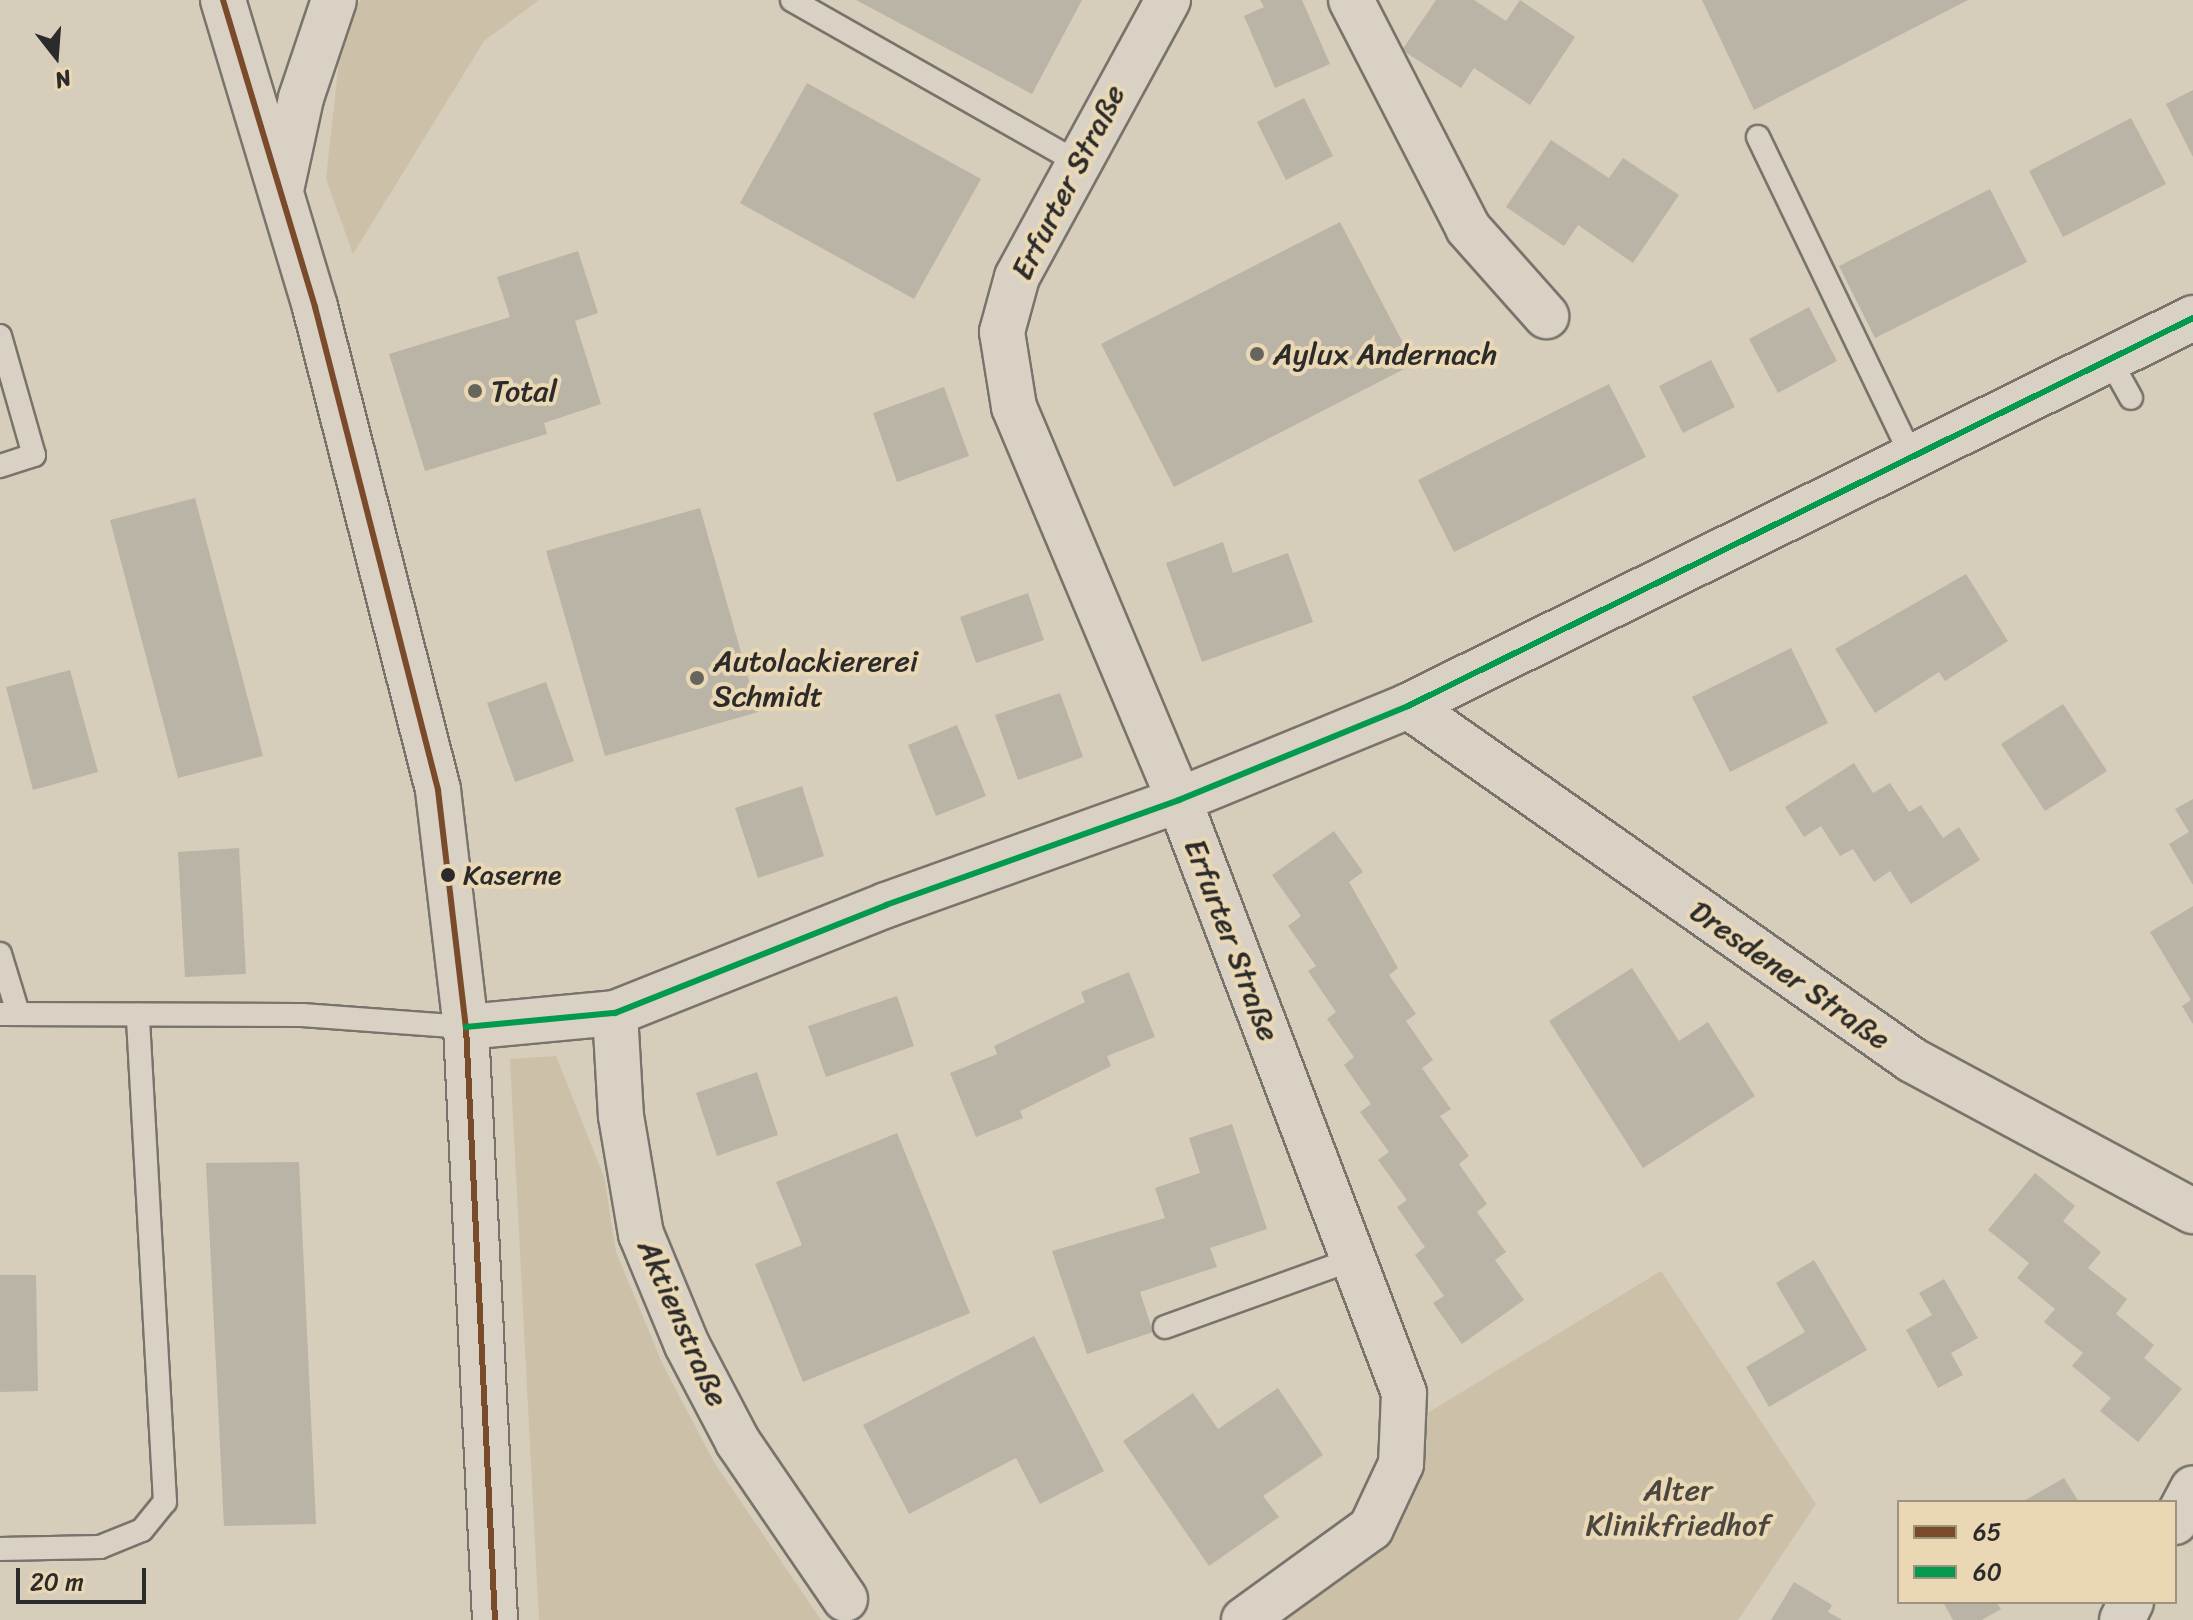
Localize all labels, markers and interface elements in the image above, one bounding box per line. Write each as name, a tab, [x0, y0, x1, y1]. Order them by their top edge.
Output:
north arrow	[16, 16, 96, 96]
text: N	[50, 59, 76, 100]
street label: Erfurter Straße	[1003, 78, 1133, 286]
place label: Aylux Andernach	[1273, 336, 1497, 372]
marker: Aylux Andernach	[1248, 345, 1266, 363]
place label: Total	[491, 373, 557, 409]
marker: Total	[466, 382, 484, 400]
place label: Autolackiererei Schmidt	[713, 643, 918, 714]
marker: Autolackiererei Schmidt	[688, 669, 706, 687]
street label: Erfurter Straße	[1177, 833, 1287, 1047]
place label: Kaserne	[463, 858, 562, 892]
marker: Kaserne	[440, 867, 456, 883]
street label: Dresdener Straße	[1683, 892, 1897, 1058]
street label: Aktienstraße	[630, 1234, 736, 1412]
park label: Alter Klinikfriedhof	[1586, 1472, 1770, 1542]
legend	[1897, 1500, 2177, 1604]
text: 65	[1973, 1511, 2001, 1553]
text: 60	[1973, 1551, 2002, 1593]
scale bar	[20, 1552, 150, 1602]
text: 20 m	[30, 1561, 84, 1603]

